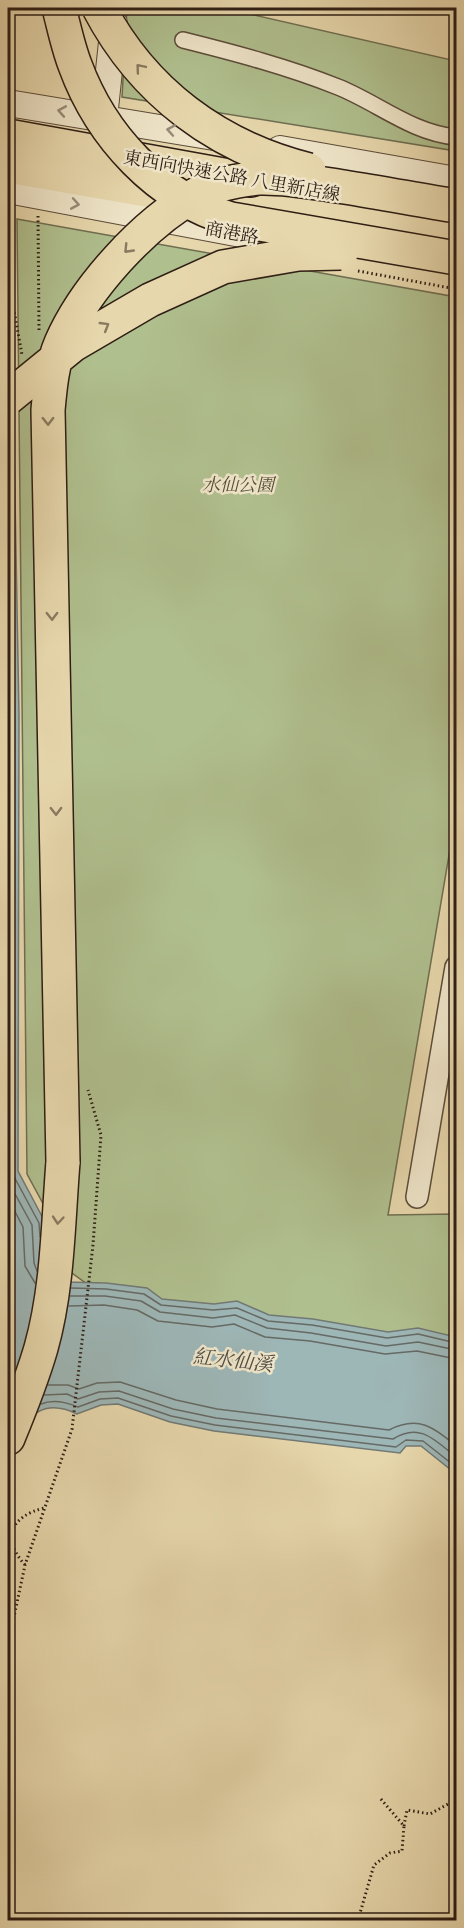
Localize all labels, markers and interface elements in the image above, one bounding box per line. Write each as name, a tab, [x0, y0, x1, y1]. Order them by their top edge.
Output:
one-way arrow	[136, 64, 147, 75]
one-way arrow	[57, 105, 67, 117]
one-way arrow	[167, 124, 177, 137]
street label: 東西向快速公路 八里新店線	[122, 146, 342, 206]
one-way arrow	[70, 197, 80, 210]
street label: 商港路	[204, 217, 260, 249]
one-way arrow	[124, 242, 135, 253]
one-way arrow	[99, 322, 109, 333]
one-way arrow	[42, 416, 54, 425]
park label: 水仙公園	[202, 474, 277, 496]
one-way arrow	[45, 611, 58, 620]
one-way arrow	[49, 806, 62, 815]
one-way arrow	[52, 1216, 65, 1225]
water label: 紅水仙溪	[192, 1344, 276, 1376]

